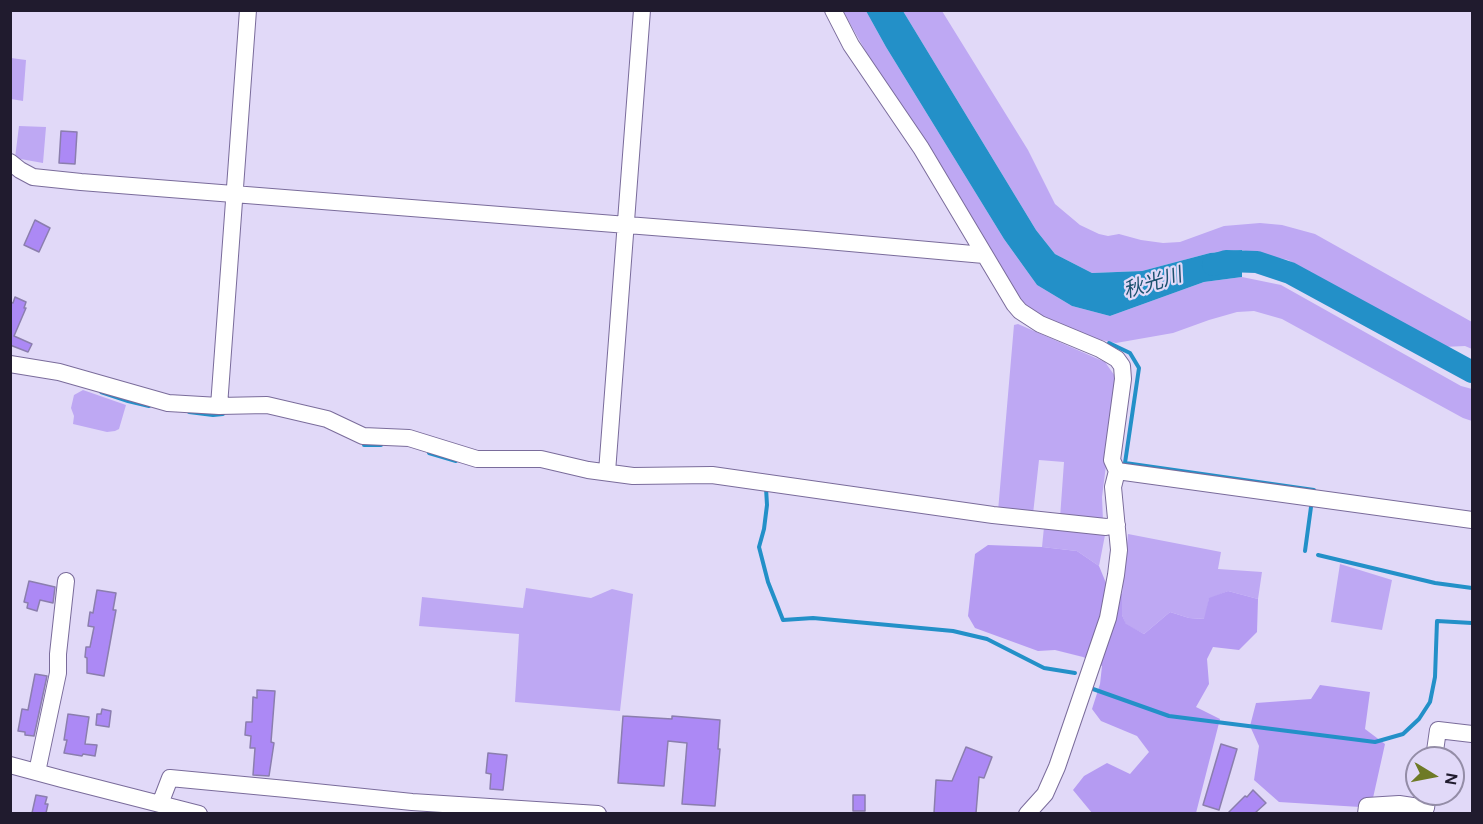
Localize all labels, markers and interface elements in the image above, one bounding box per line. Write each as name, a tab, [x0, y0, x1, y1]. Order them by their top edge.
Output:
water label: 秋光川	[1121, 264, 1185, 304]
north arrow	[1405, 746, 1465, 806]
text: N	[1440, 771, 1463, 786]

